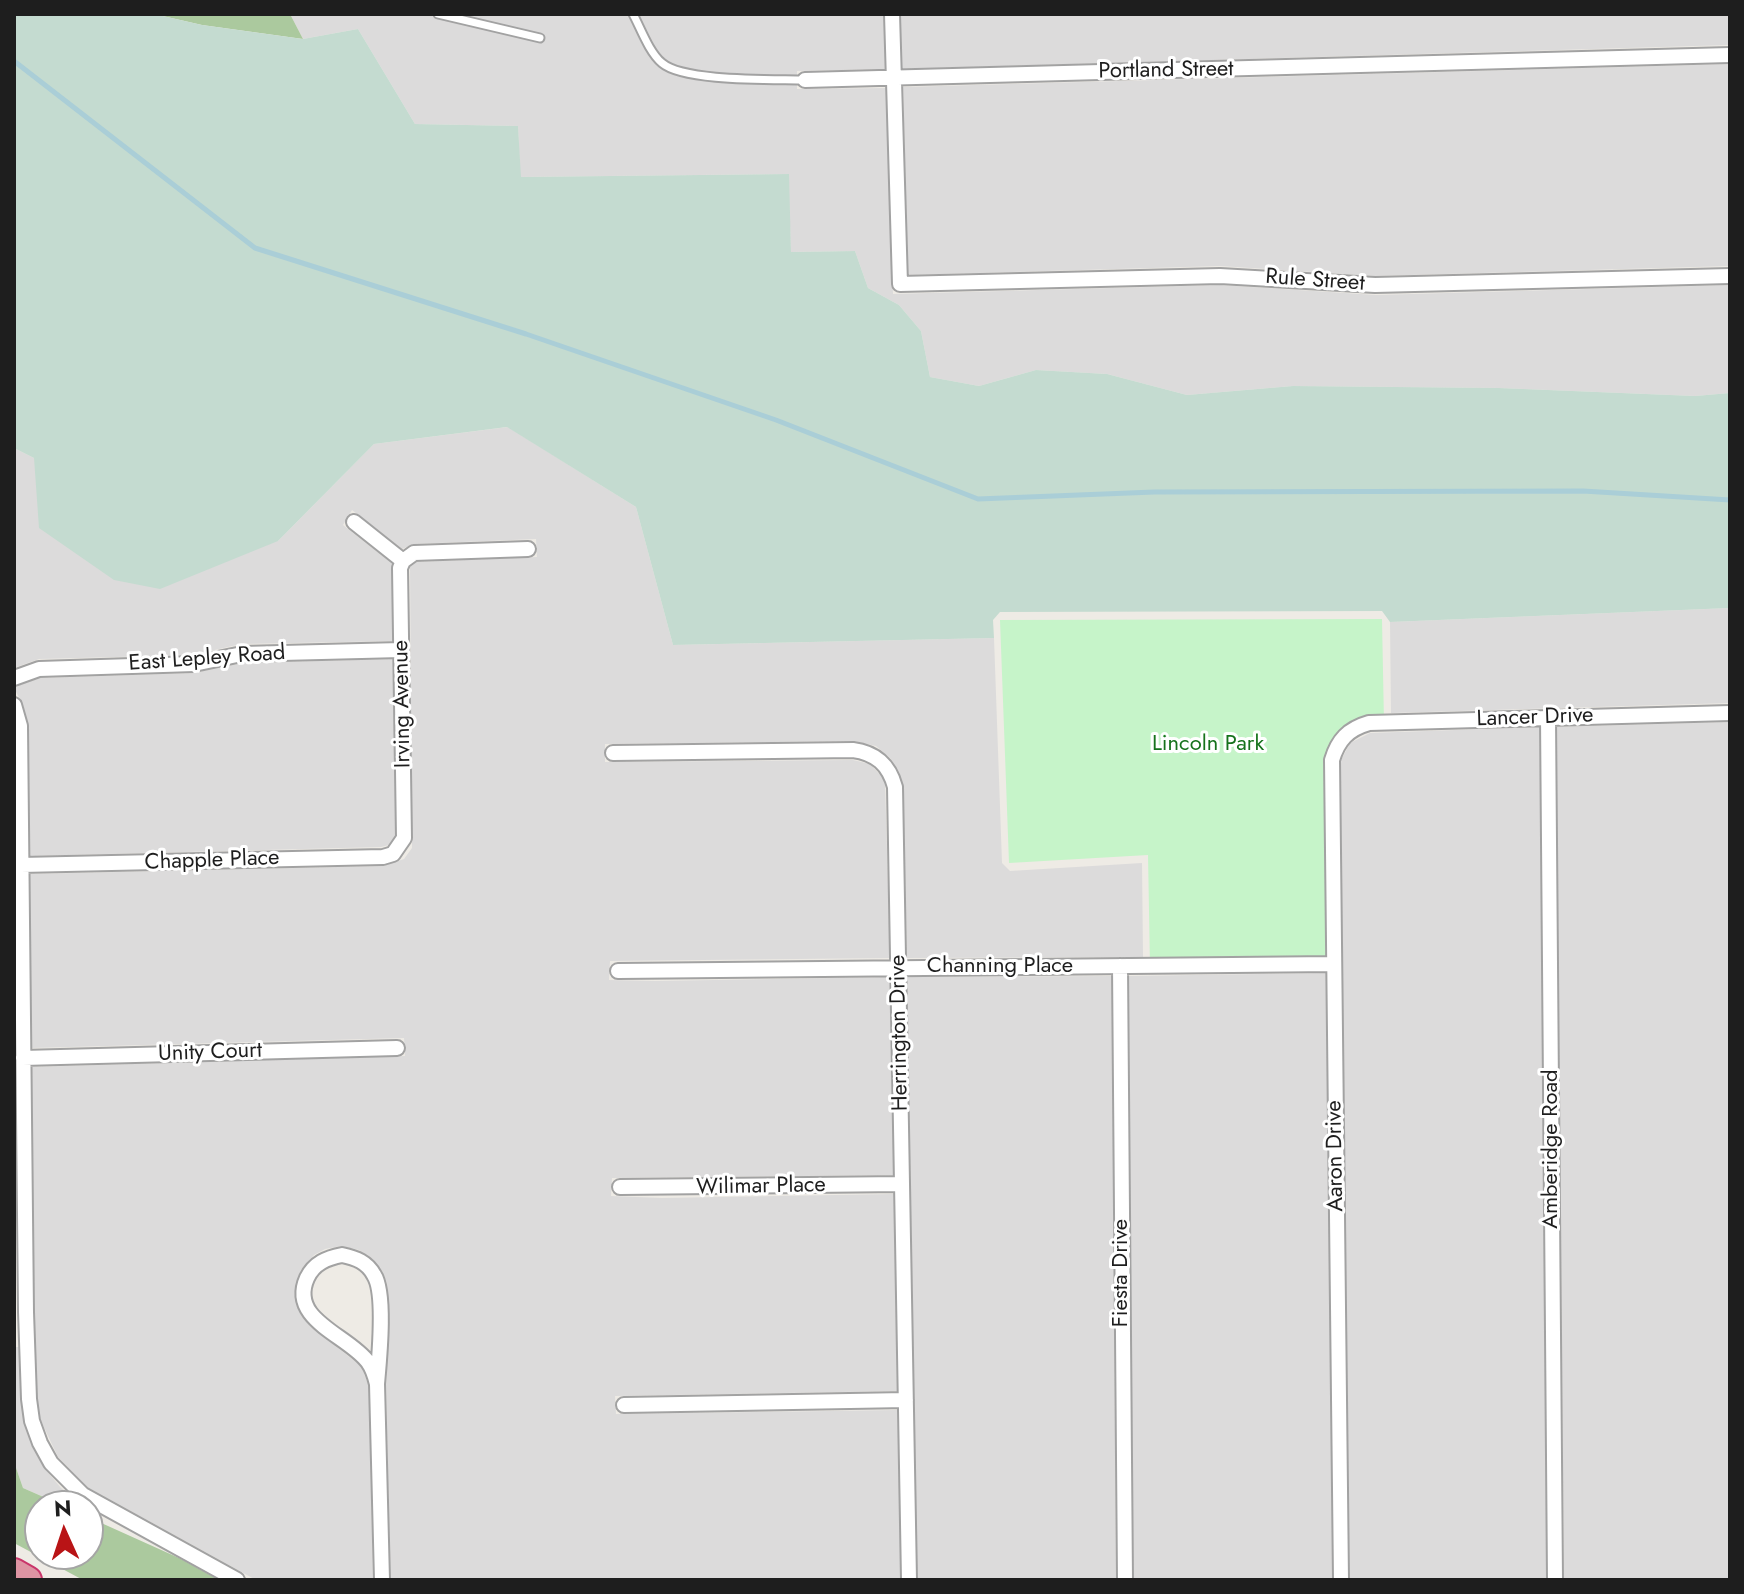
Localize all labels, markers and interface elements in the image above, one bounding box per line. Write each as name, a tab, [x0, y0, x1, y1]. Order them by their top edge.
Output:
street label: Portland Street	[1098, 57, 1234, 85]
street label: Rule Street	[1265, 264, 1365, 298]
street label: East Lepley Road	[128, 640, 286, 678]
street label: Irving Avenue	[389, 640, 417, 768]
street label: Lancer Drive	[1476, 703, 1594, 733]
park label: Lincoln Park	[1152, 732, 1264, 758]
street label: Chapple Place	[144, 845, 280, 877]
street label: Channing Place	[927, 954, 1073, 980]
street label: Herrington Drive	[885, 955, 915, 1111]
street label: Unity Court	[158, 1038, 262, 1068]
street label: Amberidge Road	[1539, 1069, 1565, 1229]
street label: Aaron Drive	[1322, 1100, 1350, 1212]
street label: Wilimar Place	[696, 1173, 826, 1201]
street label: Fiesta Drive	[1109, 1219, 1135, 1327]
north arrow	[24, 1490, 104, 1570]
text: N	[53, 1492, 72, 1524]

